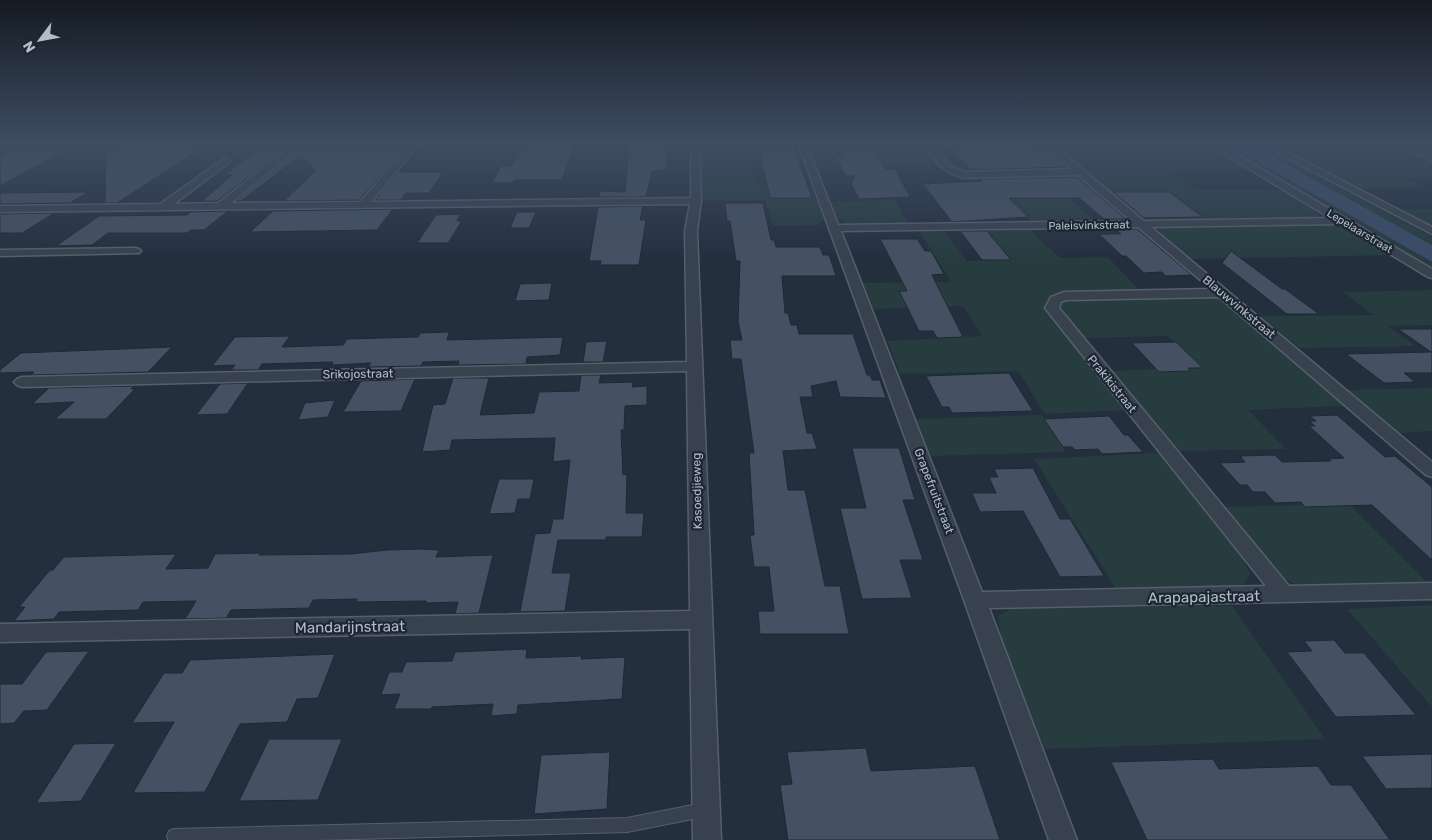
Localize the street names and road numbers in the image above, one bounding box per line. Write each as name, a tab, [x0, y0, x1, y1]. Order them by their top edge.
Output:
street label: Lepelaarstraat	[1325, 207, 1396, 257]
street label: Paleisvinkstraat	[1048, 218, 1130, 233]
street label: Blauwvinkstraat	[1200, 273, 1278, 342]
street label: Prakikistraat	[1084, 352, 1140, 416]
street label: Srikojostraat	[322, 366, 394, 382]
street label: Grapefruitstraat	[911, 446, 957, 536]
street label: Kasoedjieweg	[689, 453, 705, 529]
street label: Arapapajastraat	[1148, 587, 1260, 607]
street label: Mandarijnstraat	[295, 617, 405, 637]

